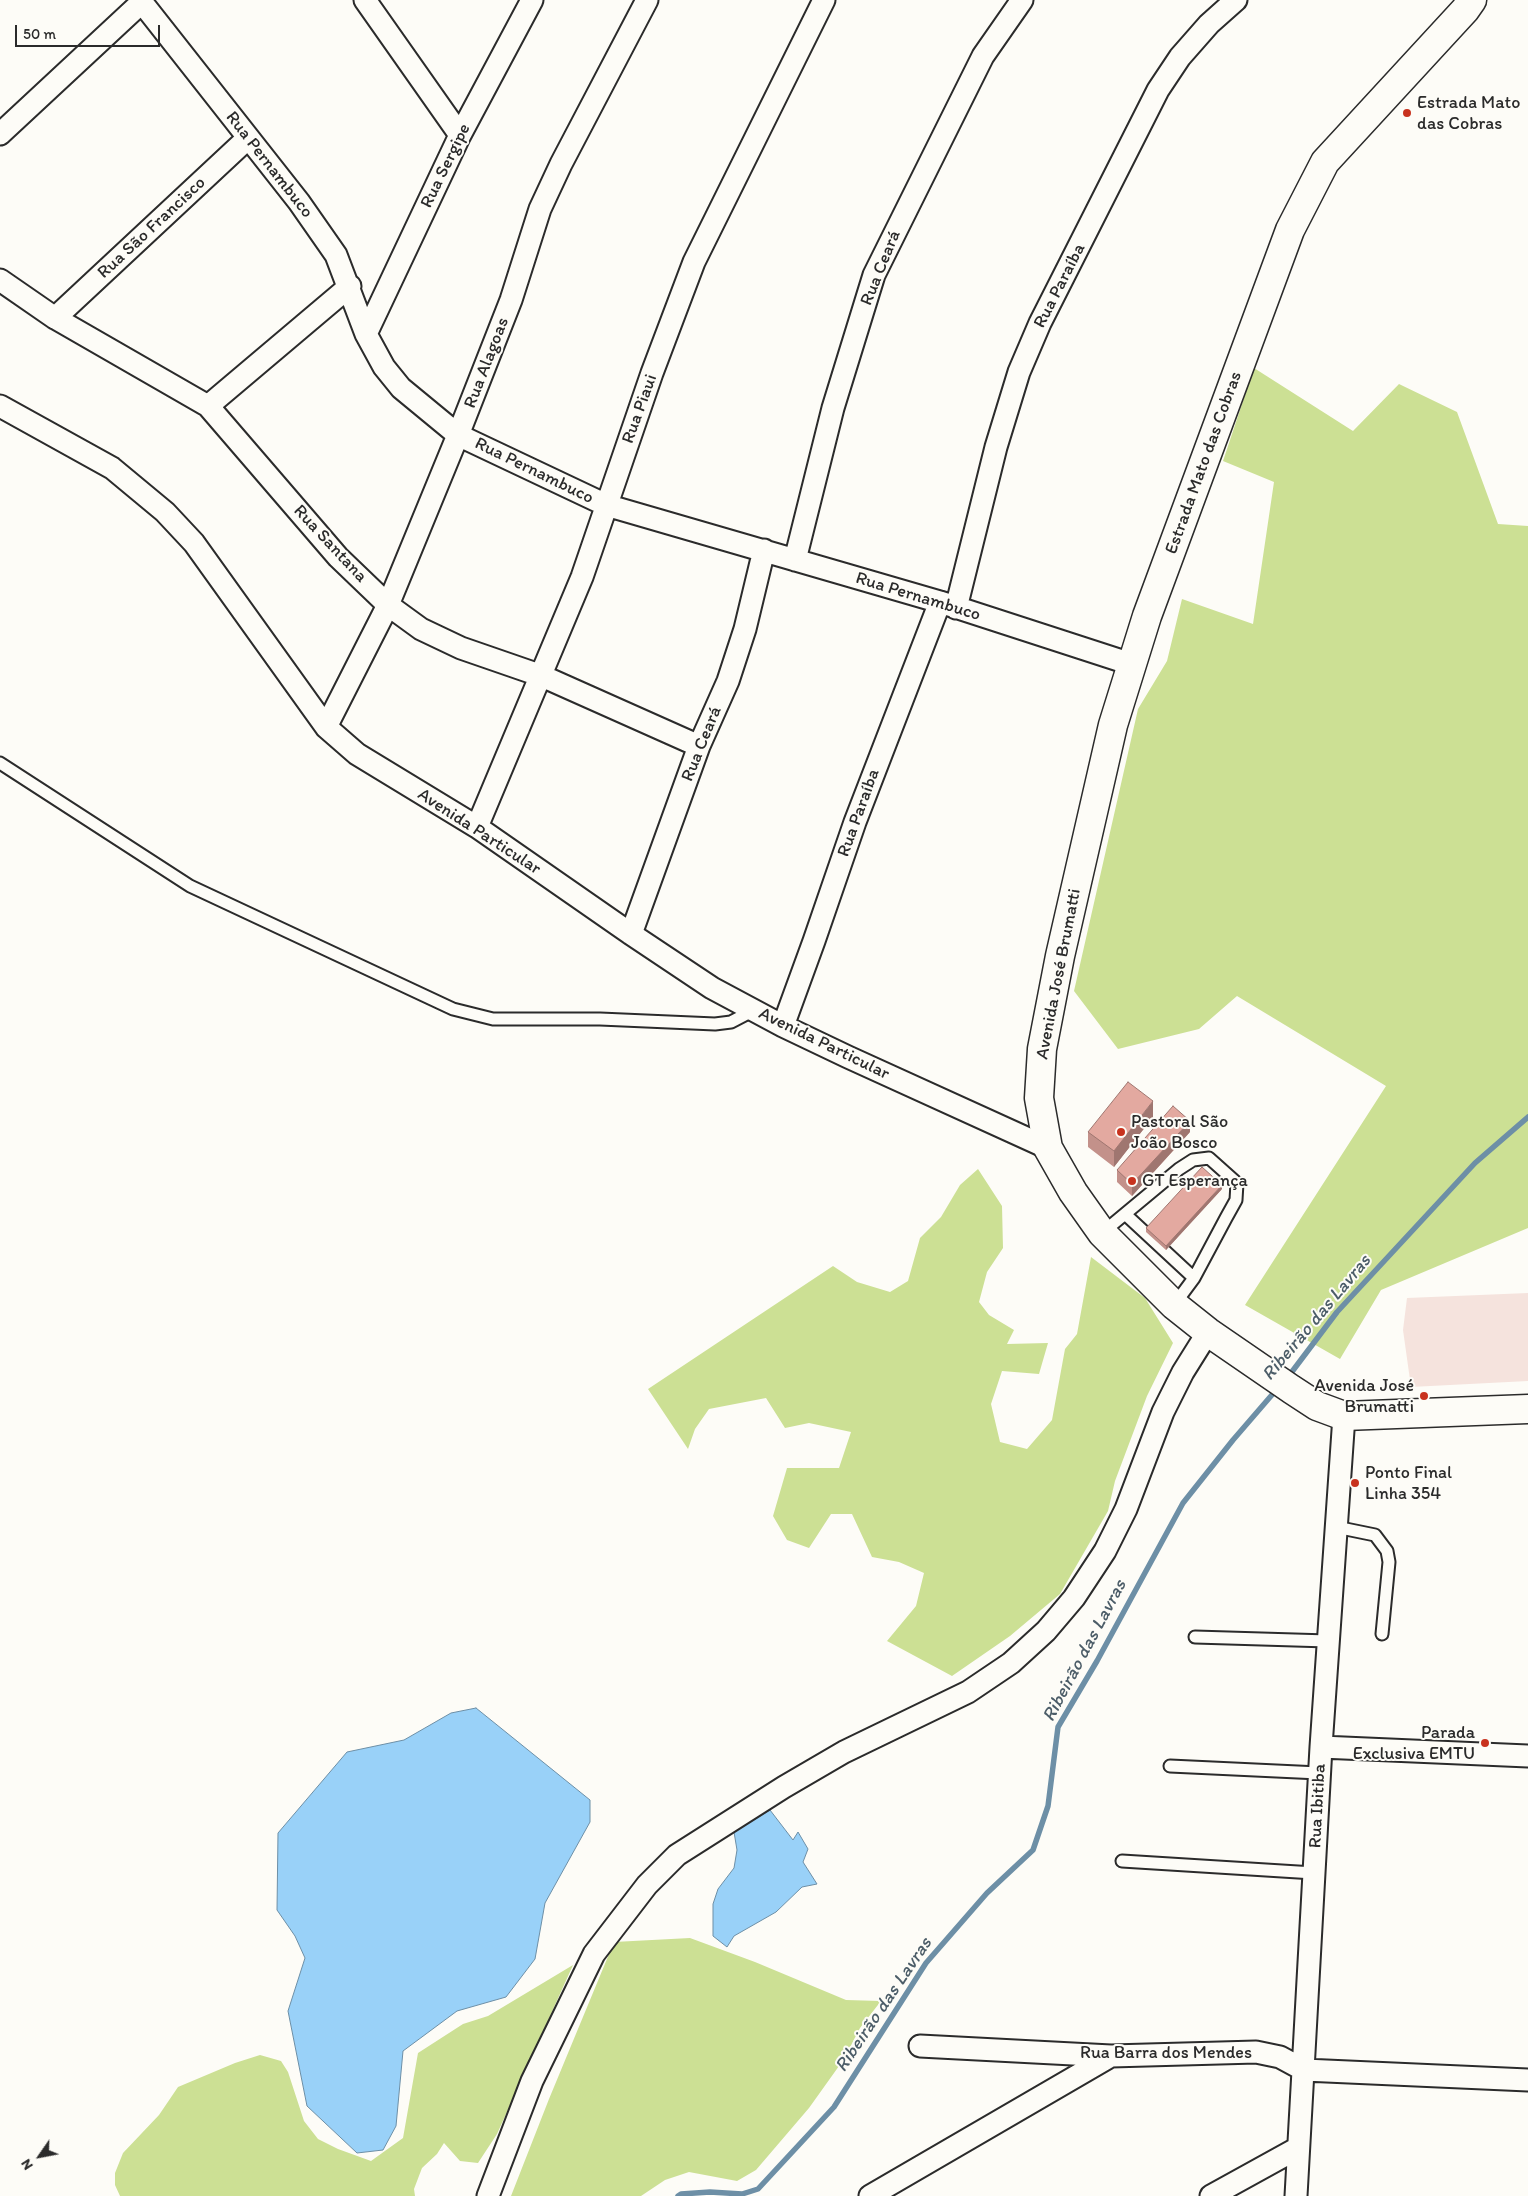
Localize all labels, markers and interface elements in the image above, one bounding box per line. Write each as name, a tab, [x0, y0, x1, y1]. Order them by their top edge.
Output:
scale bar	[18, 15, 162, 47]
text: 50 m	[23, 25, 56, 43]
place label: Estrada Mato das Cobras	[1417, 92, 1520, 134]
street label: Rua Pernambuco	[221, 107, 317, 223]
marker: Estrada Mato das Cobras	[1401, 107, 1413, 119]
street label: Rua Sergipe	[416, 120, 476, 212]
street label: Rua São Francisco	[93, 172, 211, 284]
street label: Rua Ceará	[856, 227, 906, 309]
street label: Rua Paraíba	[1029, 240, 1091, 332]
street label: Rua Alagoas	[460, 315, 514, 411]
street label: Estrada Mato das Cobras	[1161, 369, 1247, 557]
street label: Rua Piaui	[618, 371, 662, 447]
street label: Rua Pernambuco	[471, 433, 597, 509]
street label: Rua Santana	[289, 501, 371, 587]
street label: Rua Pernambuco	[853, 568, 983, 626]
street label: Rua Ceará	[677, 703, 727, 785]
street label: Rua Paraíba	[833, 766, 885, 860]
street label: Avenida Particular	[413, 784, 545, 880]
street label: Avenida José Brumatti	[1032, 887, 1086, 1061]
street label: Avenida Particular	[755, 1003, 893, 1085]
place label: Pastoral São João Bosco	[1131, 1111, 1228, 1154]
marker: Pastoral São João Bosco	[1115, 1126, 1127, 1138]
place label: GT Esperança	[1142, 1170, 1248, 1192]
marker: GT Esperança	[1126, 1175, 1138, 1187]
water label: Ribeirão das Lavras	[1258, 1250, 1376, 1386]
place label: Avenida José Brumatti	[1314, 1375, 1414, 1418]
marker: Avenida José Brumatti	[1418, 1390, 1430, 1402]
place label: Ponto Final Linha 354	[1365, 1462, 1452, 1505]
marker: Ponto Final Linha 354	[1349, 1477, 1361, 1489]
water label: Ribeirão das Lavras	[1038, 1576, 1132, 1726]
place label: Parada Exclusiva EMTU	[1353, 1722, 1475, 1765]
marker: Parada Exclusiva EMTU	[1479, 1737, 1491, 1749]
street label: Rua Ibitiba	[1305, 1763, 1331, 1849]
water label: Ribeirão das Lavras	[831, 1933, 937, 2077]
street label: Rua Barra dos Mendes	[1080, 2042, 1252, 2064]
north arrow	[15, 2131, 65, 2181]
text: N	[17, 2156, 37, 2173]

